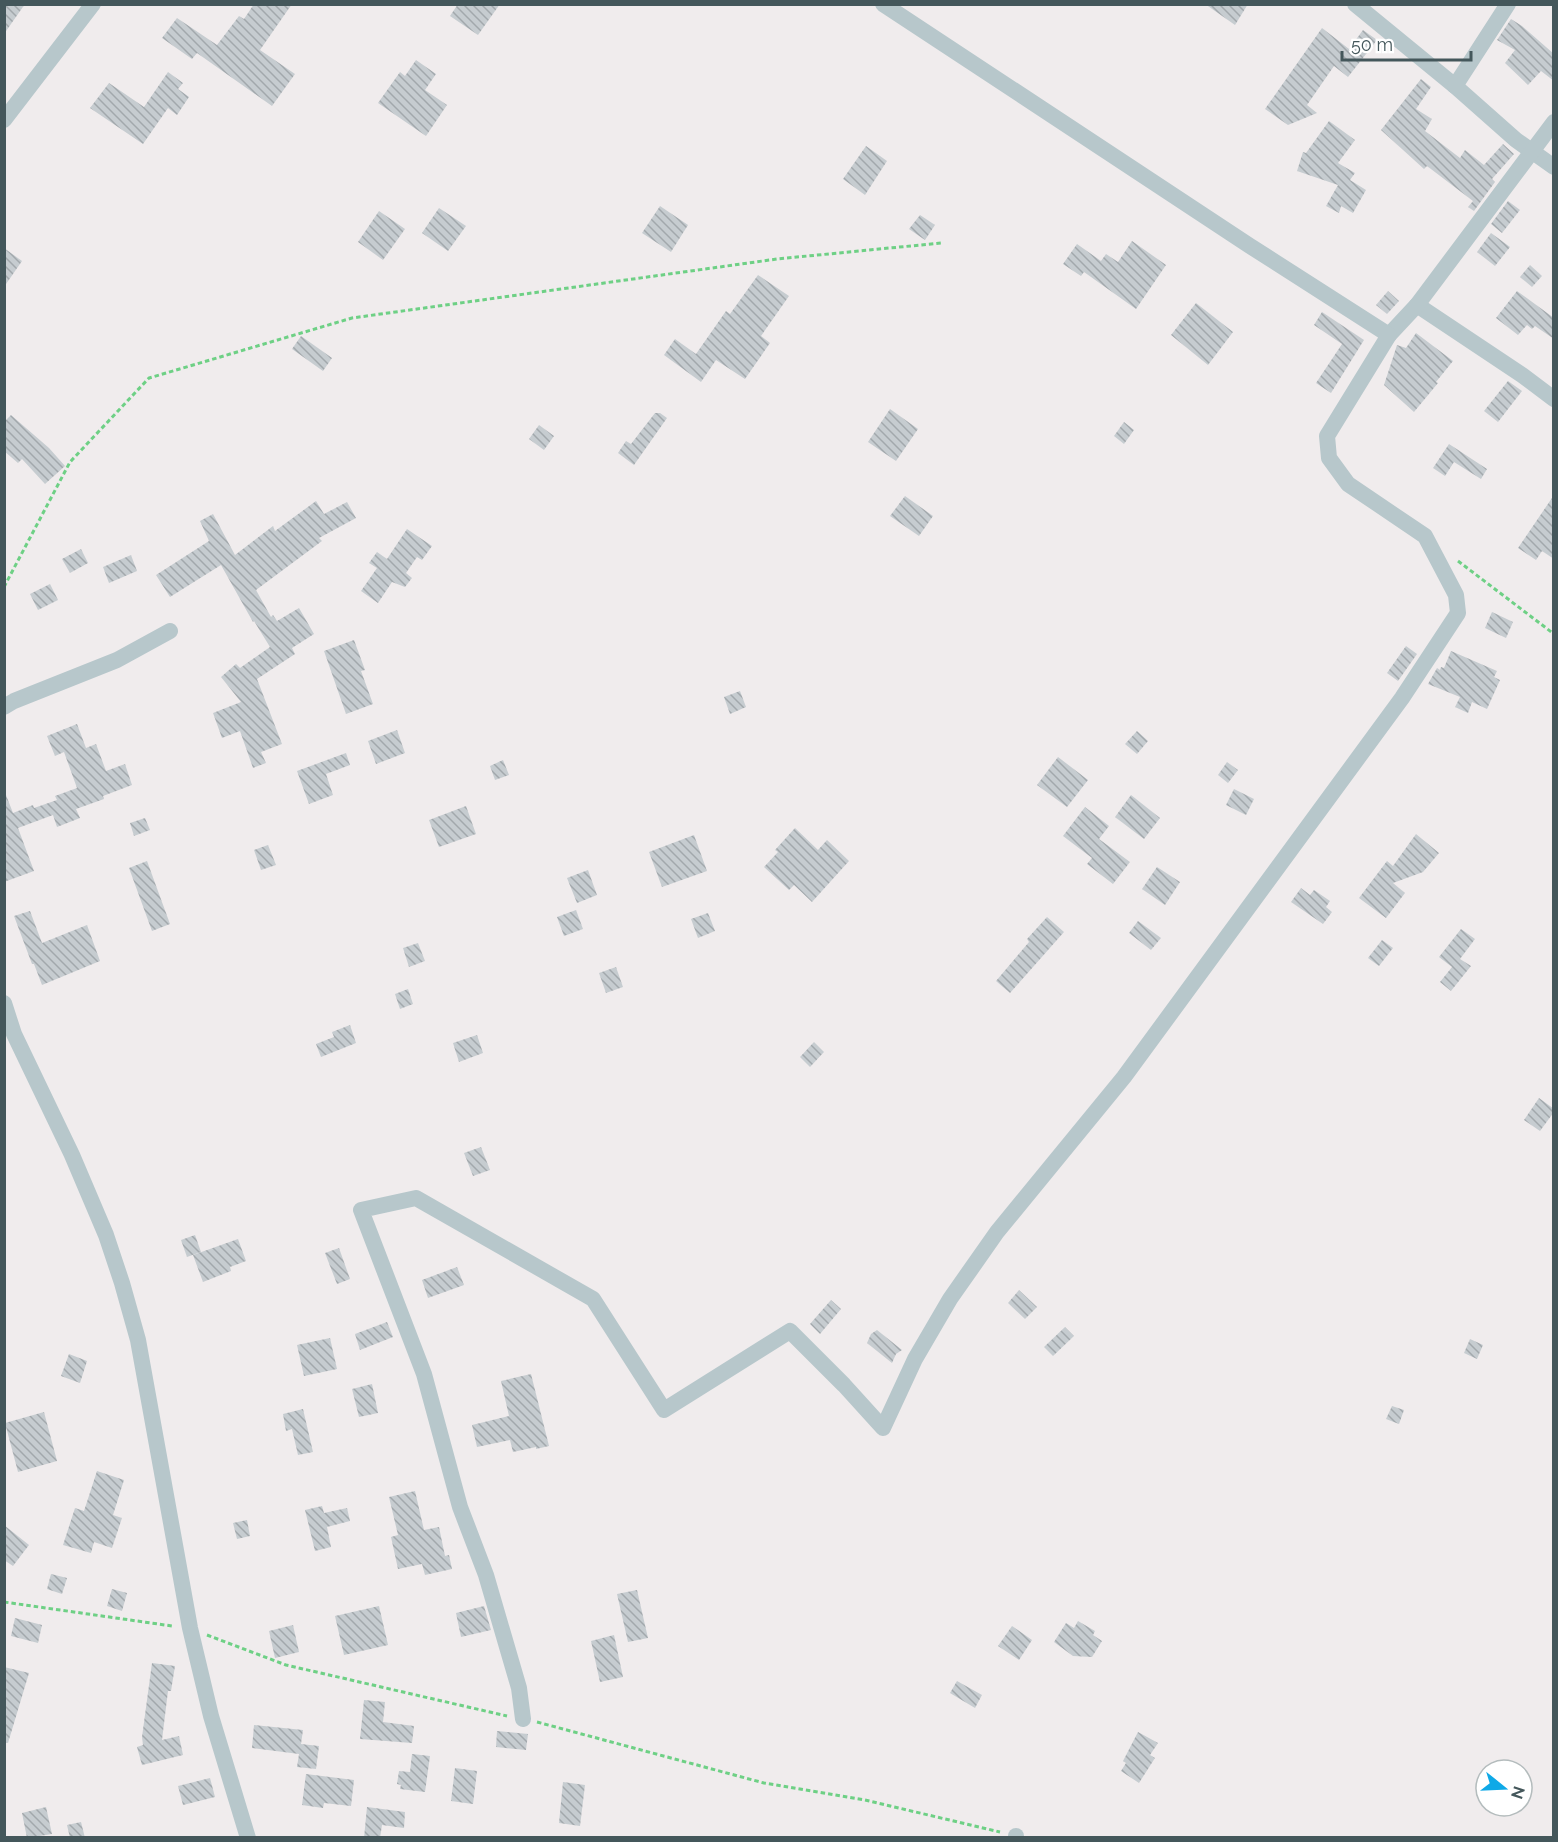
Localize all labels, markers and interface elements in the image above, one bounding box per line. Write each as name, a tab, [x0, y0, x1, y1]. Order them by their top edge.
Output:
scale bar	[1342, 24, 1471, 62]
text: 50 m	[1351, 34, 1393, 55]
north arrow	[1474, 1758, 1534, 1818]
text: N	[1507, 1784, 1529, 1801]

